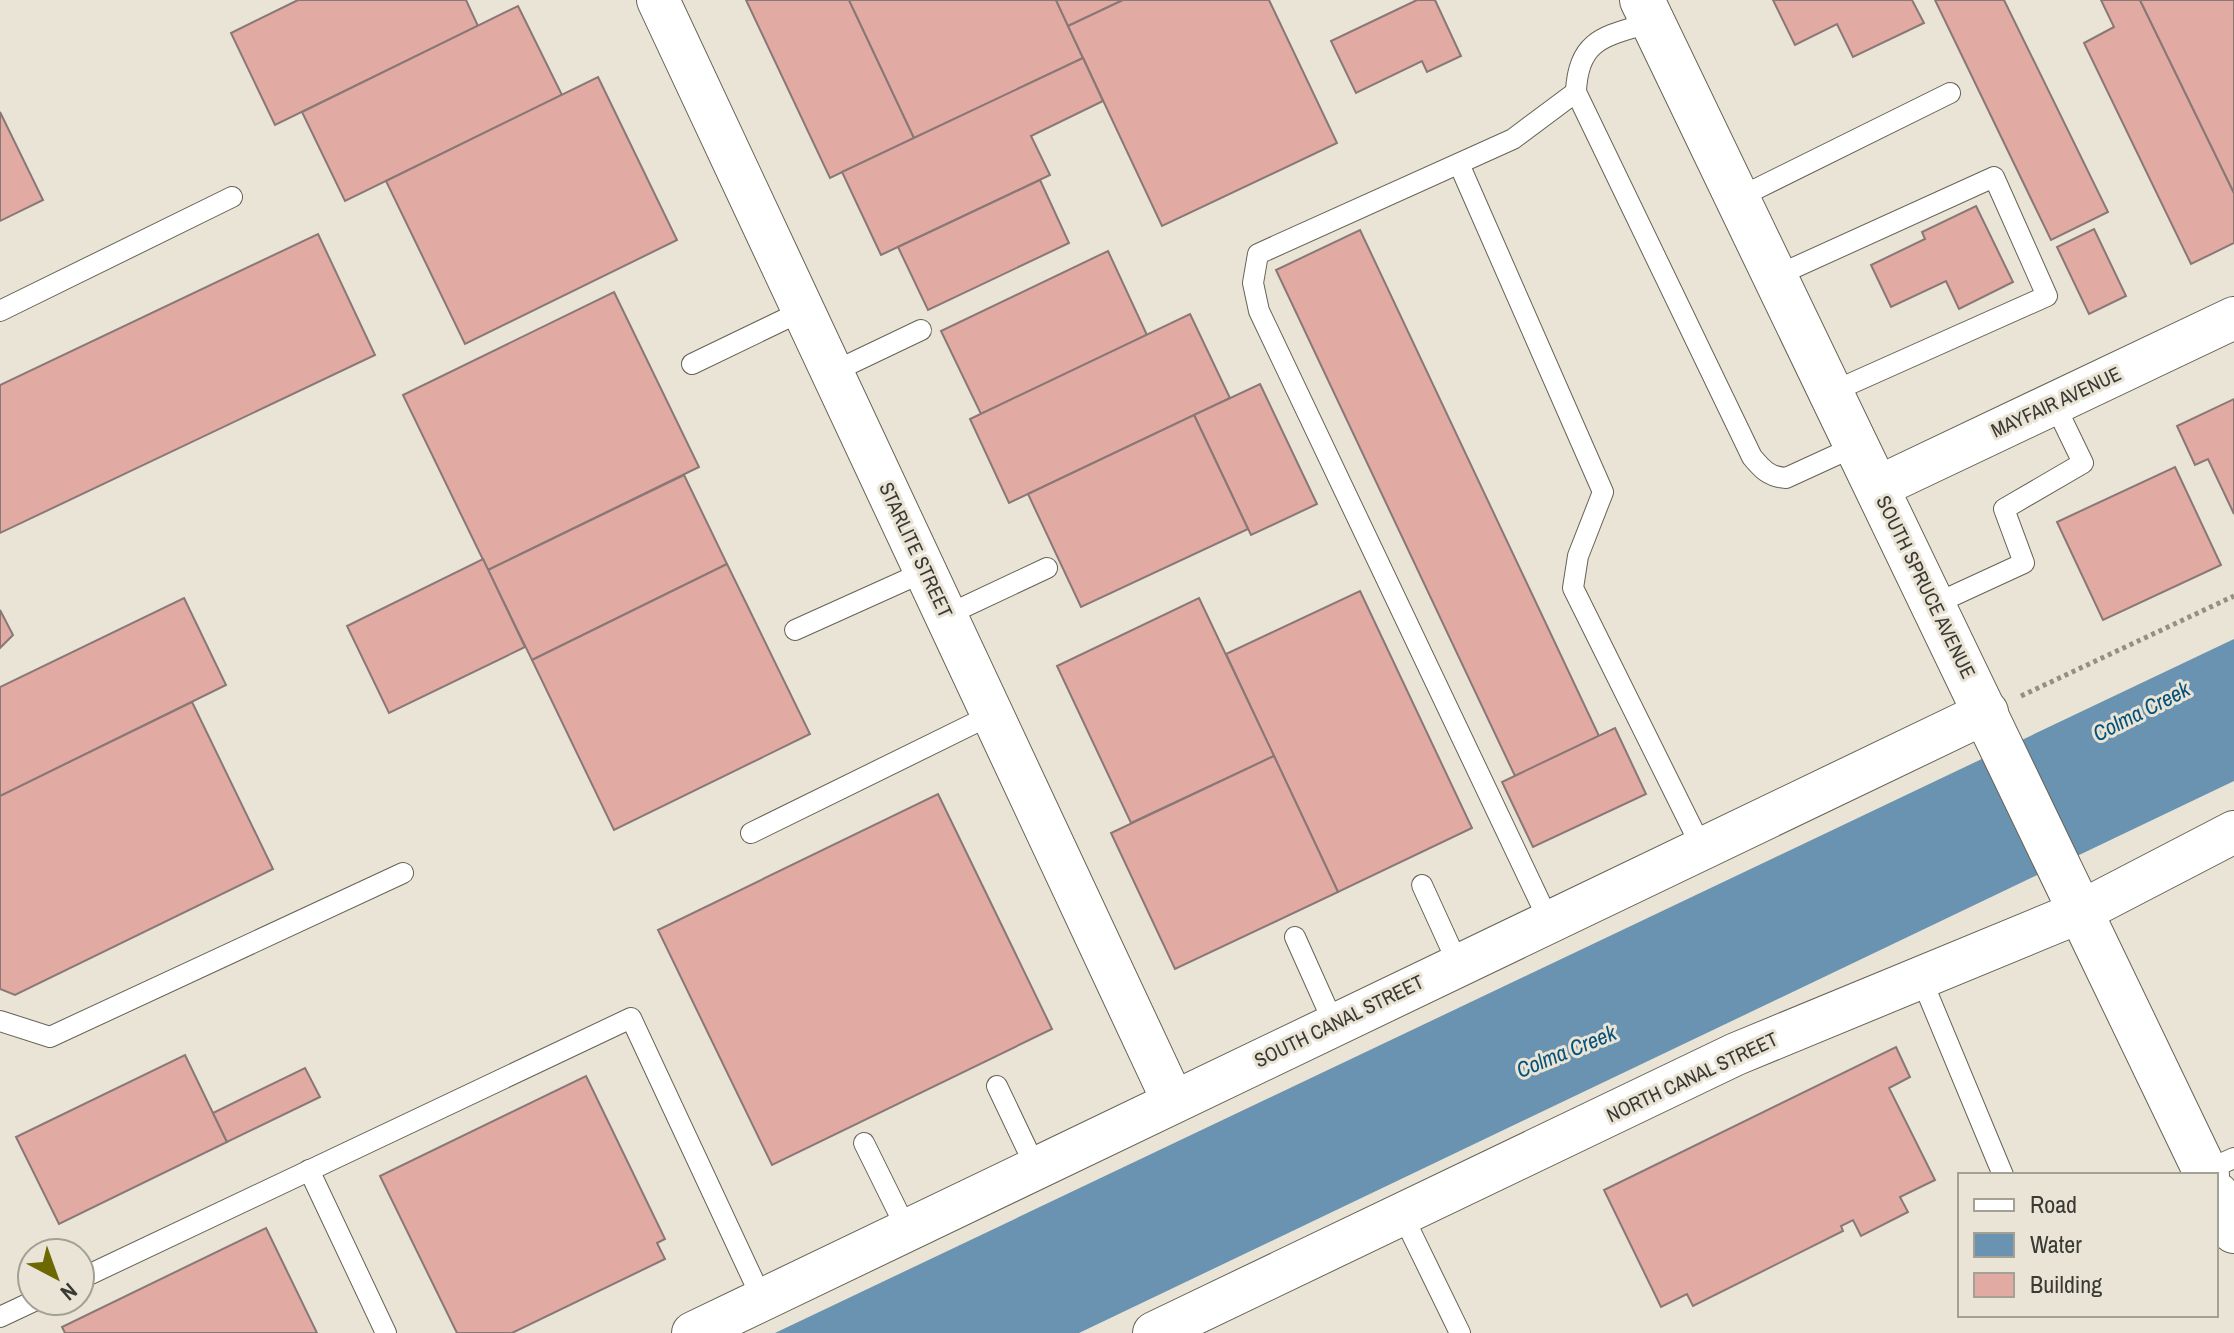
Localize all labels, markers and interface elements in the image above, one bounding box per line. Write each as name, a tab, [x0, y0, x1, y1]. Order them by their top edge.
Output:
street label: MAYFAIR AVENUE	[1986, 360, 2125, 444]
street label: STARLITE STREET	[873, 478, 960, 622]
street label: SOUTH SPRUCE AVENUE	[1870, 491, 1982, 683]
water label: Colma Creek	[2087, 673, 2196, 748]
street label: SOUTH CANAL STREET	[1250, 968, 1428, 1073]
water label: Colma Creek	[1512, 1017, 1621, 1085]
street label: NORTH CANAL STREET	[1602, 1025, 1782, 1128]
legend	[1958, 1173, 2218, 1317]
text: Road	[2030, 1188, 2077, 1220]
text: Water	[2030, 1228, 2082, 1260]
north arrow	[16, 1237, 96, 1317]
text: Building	[2030, 1268, 2102, 1300]
text: N	[54, 1276, 84, 1308]

